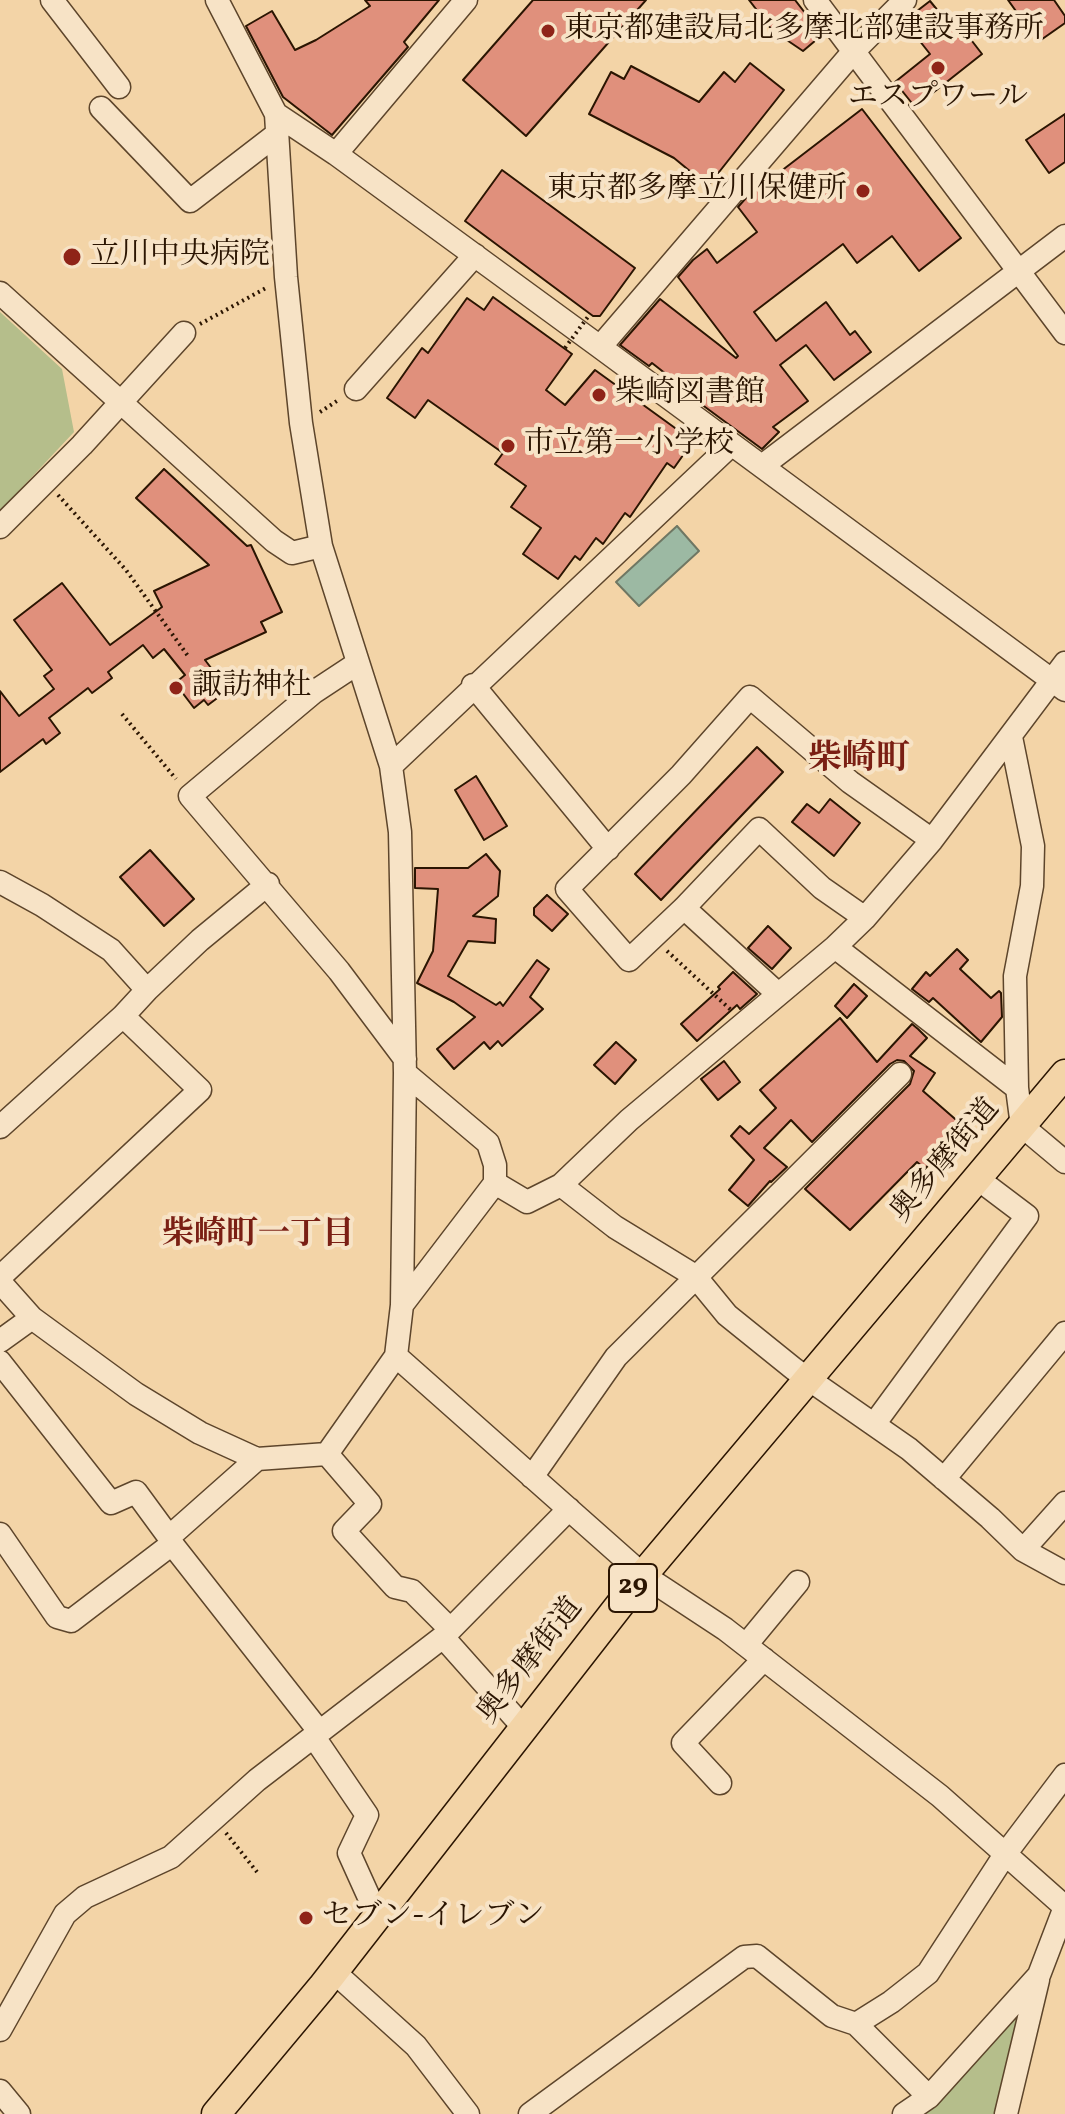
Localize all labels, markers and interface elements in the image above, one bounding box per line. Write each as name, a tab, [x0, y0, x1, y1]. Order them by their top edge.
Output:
place label: 東京都建設局北多摩北部建設事務所	[564, 13, 1044, 49]
marker: 東京都建設局北多摩北部建設事務所	[539, 22, 557, 40]
marker: エスプワール	[929, 59, 947, 77]
place label: エスプワール	[848, 81, 1028, 117]
place label: 東京都多摩立川保健所	[547, 173, 847, 209]
marker: 東京都多摩立川保健所	[854, 182, 872, 200]
place label: 立川中央病院	[90, 239, 270, 275]
marker: 立川中央病院	[61, 246, 83, 268]
place label: 柴崎図書館	[615, 377, 765, 413]
marker: 柴崎図書館	[590, 386, 608, 404]
place label: 市立第一小学校	[524, 428, 734, 464]
marker: 市立第一小学校	[499, 437, 517, 455]
place label: 諏訪神社	[192, 670, 312, 706]
marker: 諏訪神社	[167, 679, 185, 697]
district label: 柴崎町	[808, 742, 910, 782]
street label: 奥多摩街道	[885, 1093, 1009, 1231]
district label: 柴崎町一丁目	[162, 1218, 354, 1256]
road number: 29	[609, 1564, 657, 1612]
street label: 奥多摩街道	[472, 1592, 592, 1732]
place label: セブン-イレブン	[322, 1900, 545, 1936]
marker: セブン-イレブン	[297, 1909, 315, 1927]

